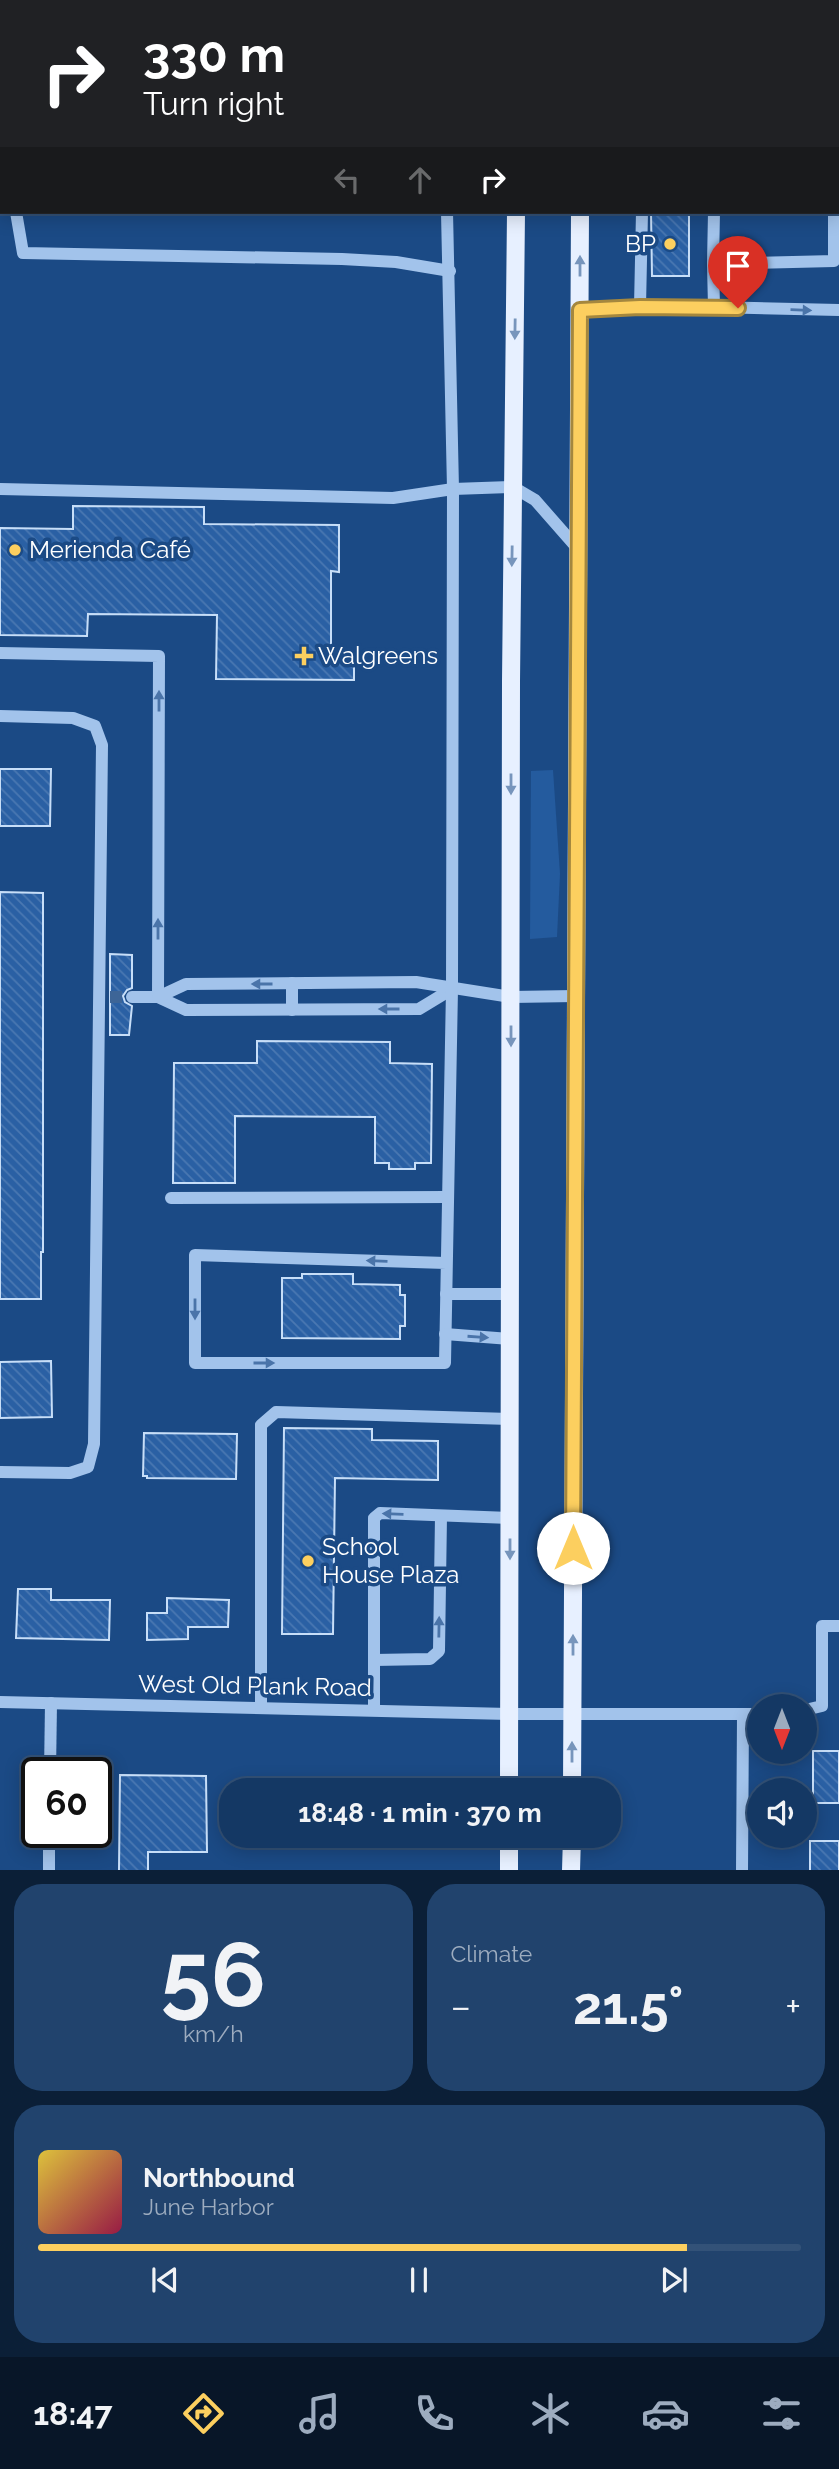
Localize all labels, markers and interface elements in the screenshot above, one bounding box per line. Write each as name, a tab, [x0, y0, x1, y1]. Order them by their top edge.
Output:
text: 330 m	[143, 26, 285, 83]
icon: right	[28, 28, 119, 119]
text: Turn right	[143, 85, 284, 122]
icon: left	[328, 161, 366, 199]
icon: ahead	[401, 161, 439, 199]
icon: right	[474, 161, 512, 199]
place label: BP	[625, 229, 656, 258]
marker: BP	[662, 236, 678, 252]
pin	[708, 236, 768, 308]
icon: arrive	[719, 247, 757, 285]
one-way arrow	[574, 255, 586, 277]
one-way arrow	[790, 304, 812, 315]
one-way arrow	[509, 318, 521, 340]
place label: Merienda Café	[29, 535, 191, 564]
marker: Merienda Café	[7, 542, 23, 558]
one-way arrow	[507, 546, 518, 568]
place label: Walgreens	[318, 641, 438, 670]
marker: Walgreens	[296, 648, 312, 664]
one-way arrow	[153, 690, 165, 712]
one-way arrow	[505, 773, 517, 795]
one-way arrow	[152, 918, 164, 940]
one-way arrow	[251, 978, 273, 989]
one-way arrow	[378, 1003, 400, 1015]
one-way arrow	[505, 1025, 517, 1047]
one-way arrow	[366, 1255, 388, 1267]
one-way arrow	[189, 1298, 201, 1320]
one-way arrow	[467, 1331, 489, 1342]
one-way arrow	[253, 1357, 275, 1369]
one-way arrow	[381, 1508, 403, 1519]
position arrow	[536, 1511, 610, 1585]
place label: School House Plaza	[322, 1532, 459, 1589]
one-way arrow	[504, 1538, 516, 1560]
marker: School House Plaza	[300, 1553, 316, 1569]
one-way arrow	[433, 1615, 445, 1637]
one-way arrow	[567, 1634, 579, 1656]
street label: West Old Plank Road	[138, 1669, 372, 1702]
north arrow	[747, 1694, 817, 1764]
map controls	[747, 1694, 817, 1848]
one-way arrow	[566, 1740, 578, 1762]
speed limit sign: 60	[21, 1757, 112, 1848]
button: sound	[747, 1778, 817, 1848]
text: 18:48 · 1 min · 370 m	[298, 1798, 542, 1828]
text: 56	[160, 1921, 266, 2028]
text: Climate	[451, 1940, 532, 1967]
text: 21.5°	[573, 1975, 683, 2036]
text: −	[451, 1984, 471, 2029]
text: +	[785, 1984, 801, 2029]
text: km/h	[183, 2020, 244, 2047]
text: Northbound	[143, 2163, 295, 2193]
text: June Harbor	[143, 2193, 274, 2220]
icon: previous	[146, 2261, 184, 2299]
icon: pause	[400, 2261, 438, 2299]
icon: next	[655, 2261, 693, 2299]
icon: directions	[179, 2389, 228, 2438]
icon: music	[295, 2389, 344, 2438]
icon: phone	[410, 2389, 459, 2438]
icon: climate	[526, 2389, 575, 2438]
icon: car	[641, 2389, 690, 2438]
icon: filters	[757, 2389, 806, 2438]
text: 18:47	[33, 2395, 113, 2432]

